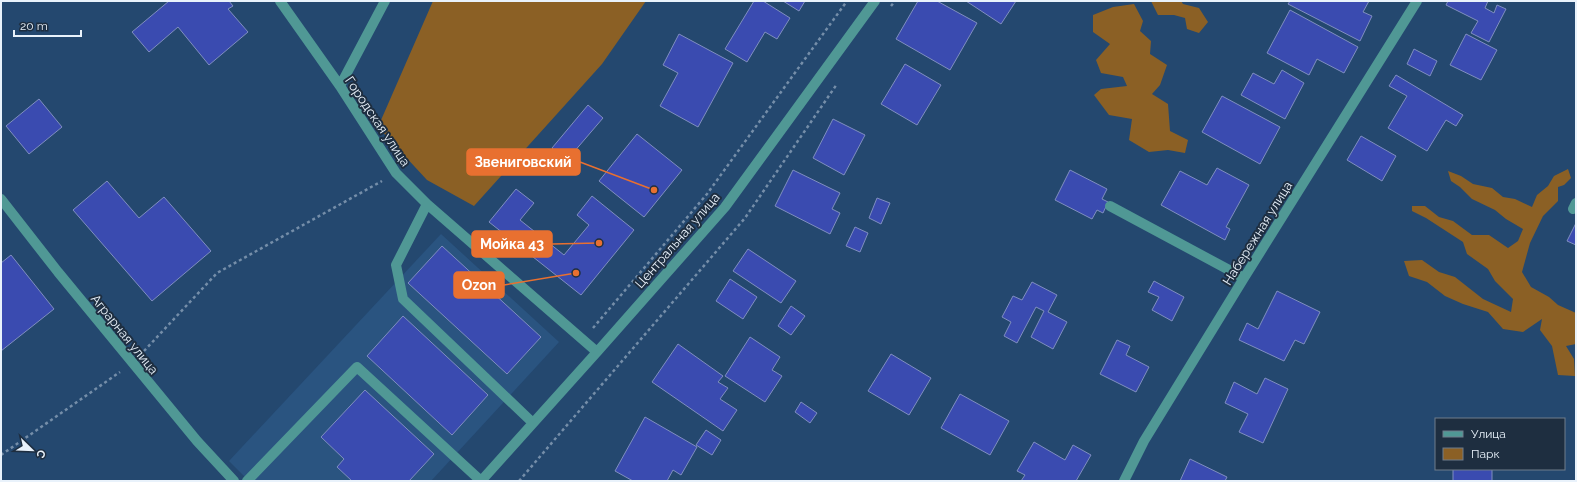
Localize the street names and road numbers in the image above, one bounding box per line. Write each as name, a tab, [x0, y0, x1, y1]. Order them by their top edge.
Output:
street label: Городская улица	[342, 73, 413, 169]
street label: Набережная улица	[1219, 179, 1295, 288]
street label: Центральная улица	[632, 190, 723, 291]
street label: Аграрная улица	[88, 291, 161, 377]

